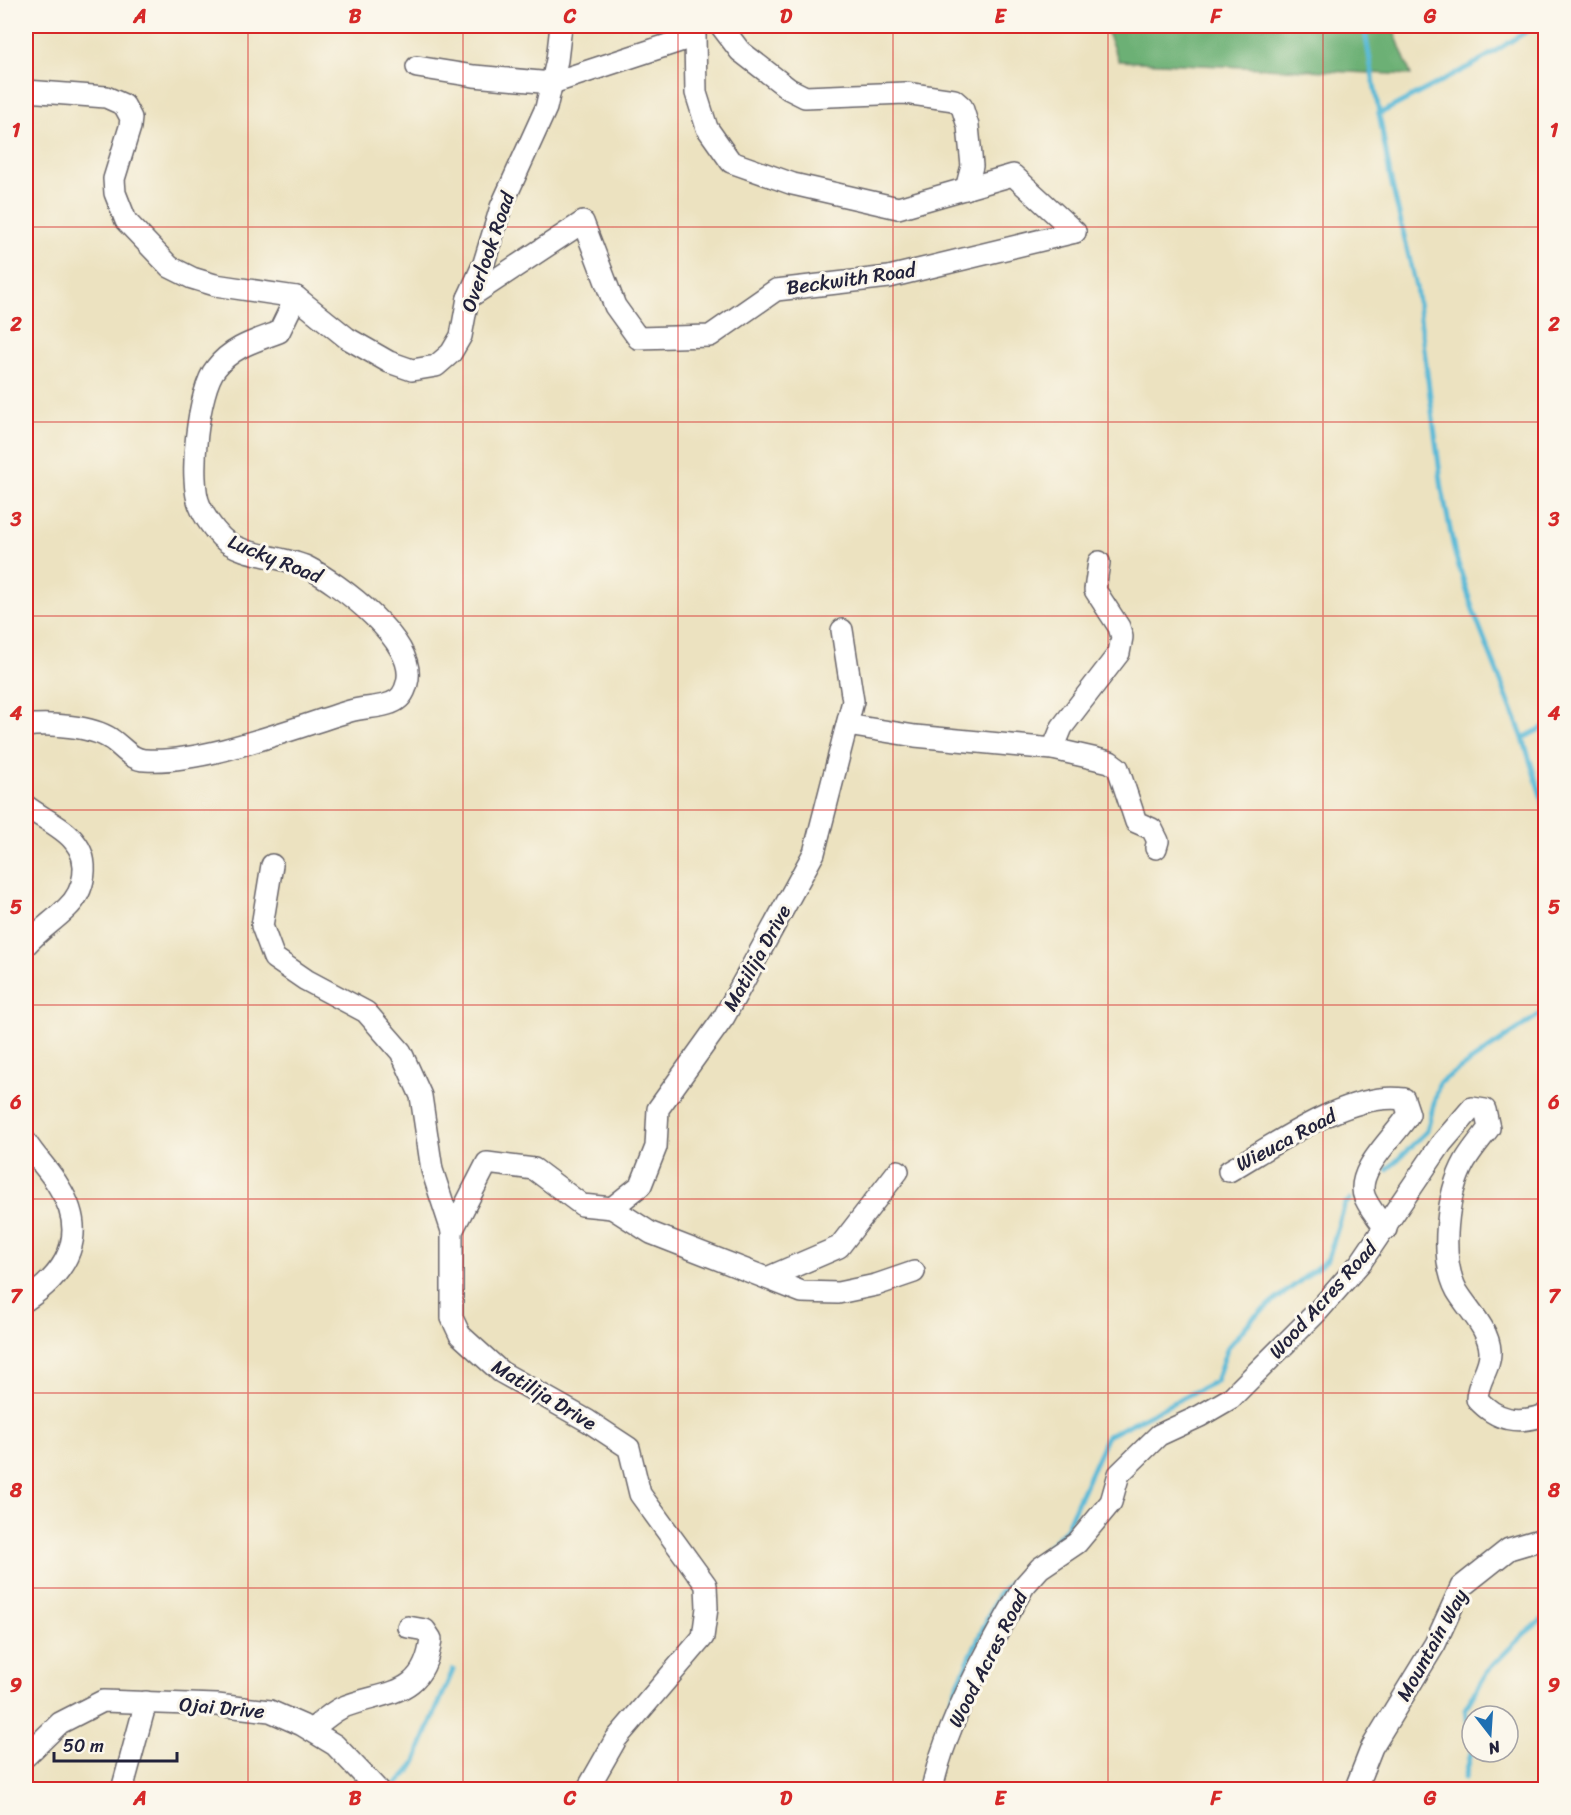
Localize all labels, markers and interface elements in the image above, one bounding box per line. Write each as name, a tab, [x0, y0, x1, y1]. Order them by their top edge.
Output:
text: A	[132, 0, 147, 34]
text: B	[349, 0, 362, 34]
text: C	[563, 0, 577, 34]
text: D	[780, 0, 793, 34]
text: E	[994, 0, 1007, 34]
text: F	[1210, 0, 1223, 34]
text: G	[1423, 0, 1437, 34]
text: 1	[12, 113, 21, 148]
text: 1	[1550, 113, 1559, 148]
street label: Overlook Road	[451, 186, 525, 317]
street label: Beckwith Road	[784, 252, 919, 305]
text: 2	[9, 307, 22, 342]
text: 2	[1547, 307, 1560, 342]
text: 3	[10, 502, 22, 537]
text: 3	[1548, 502, 1560, 537]
street label: Lucky Road	[223, 524, 329, 594]
text: 4	[9, 696, 23, 731]
text: 4	[1547, 696, 1561, 731]
text: 5	[10, 890, 22, 925]
text: 5	[1548, 890, 1560, 925]
street label: Matilija Drive	[713, 898, 801, 1018]
text: 6	[9, 1085, 22, 1120]
text: 6	[1547, 1085, 1560, 1120]
street label: Wieuca Road	[1229, 1098, 1344, 1181]
street label: Wood Acres Road	[1260, 1232, 1387, 1367]
text: 7	[10, 1279, 23, 1314]
text: 7	[1548, 1279, 1561, 1314]
street label: Matilija Drive	[485, 1350, 604, 1440]
text: 8	[9, 1473, 23, 1508]
text: 8	[1547, 1473, 1561, 1508]
street label: Mountain Way	[1387, 1582, 1478, 1708]
street label: Wood Acres Road	[938, 1583, 1038, 1734]
text: 9	[10, 1668, 22, 1703]
text: 9	[1548, 1668, 1560, 1703]
street label: Ojai Drive	[178, 1687, 266, 1729]
north arrow	[1460, 1704, 1520, 1764]
scale bar	[54, 1725, 177, 1763]
text: 50 m	[63, 1730, 104, 1762]
text: N	[1484, 1732, 1505, 1764]
text: A	[132, 1781, 147, 1815]
text: B	[349, 1781, 362, 1815]
text: C	[563, 1781, 577, 1815]
text: D	[780, 1781, 793, 1815]
text: E	[994, 1781, 1007, 1815]
text: F	[1210, 1781, 1223, 1815]
text: G	[1423, 1781, 1437, 1815]

